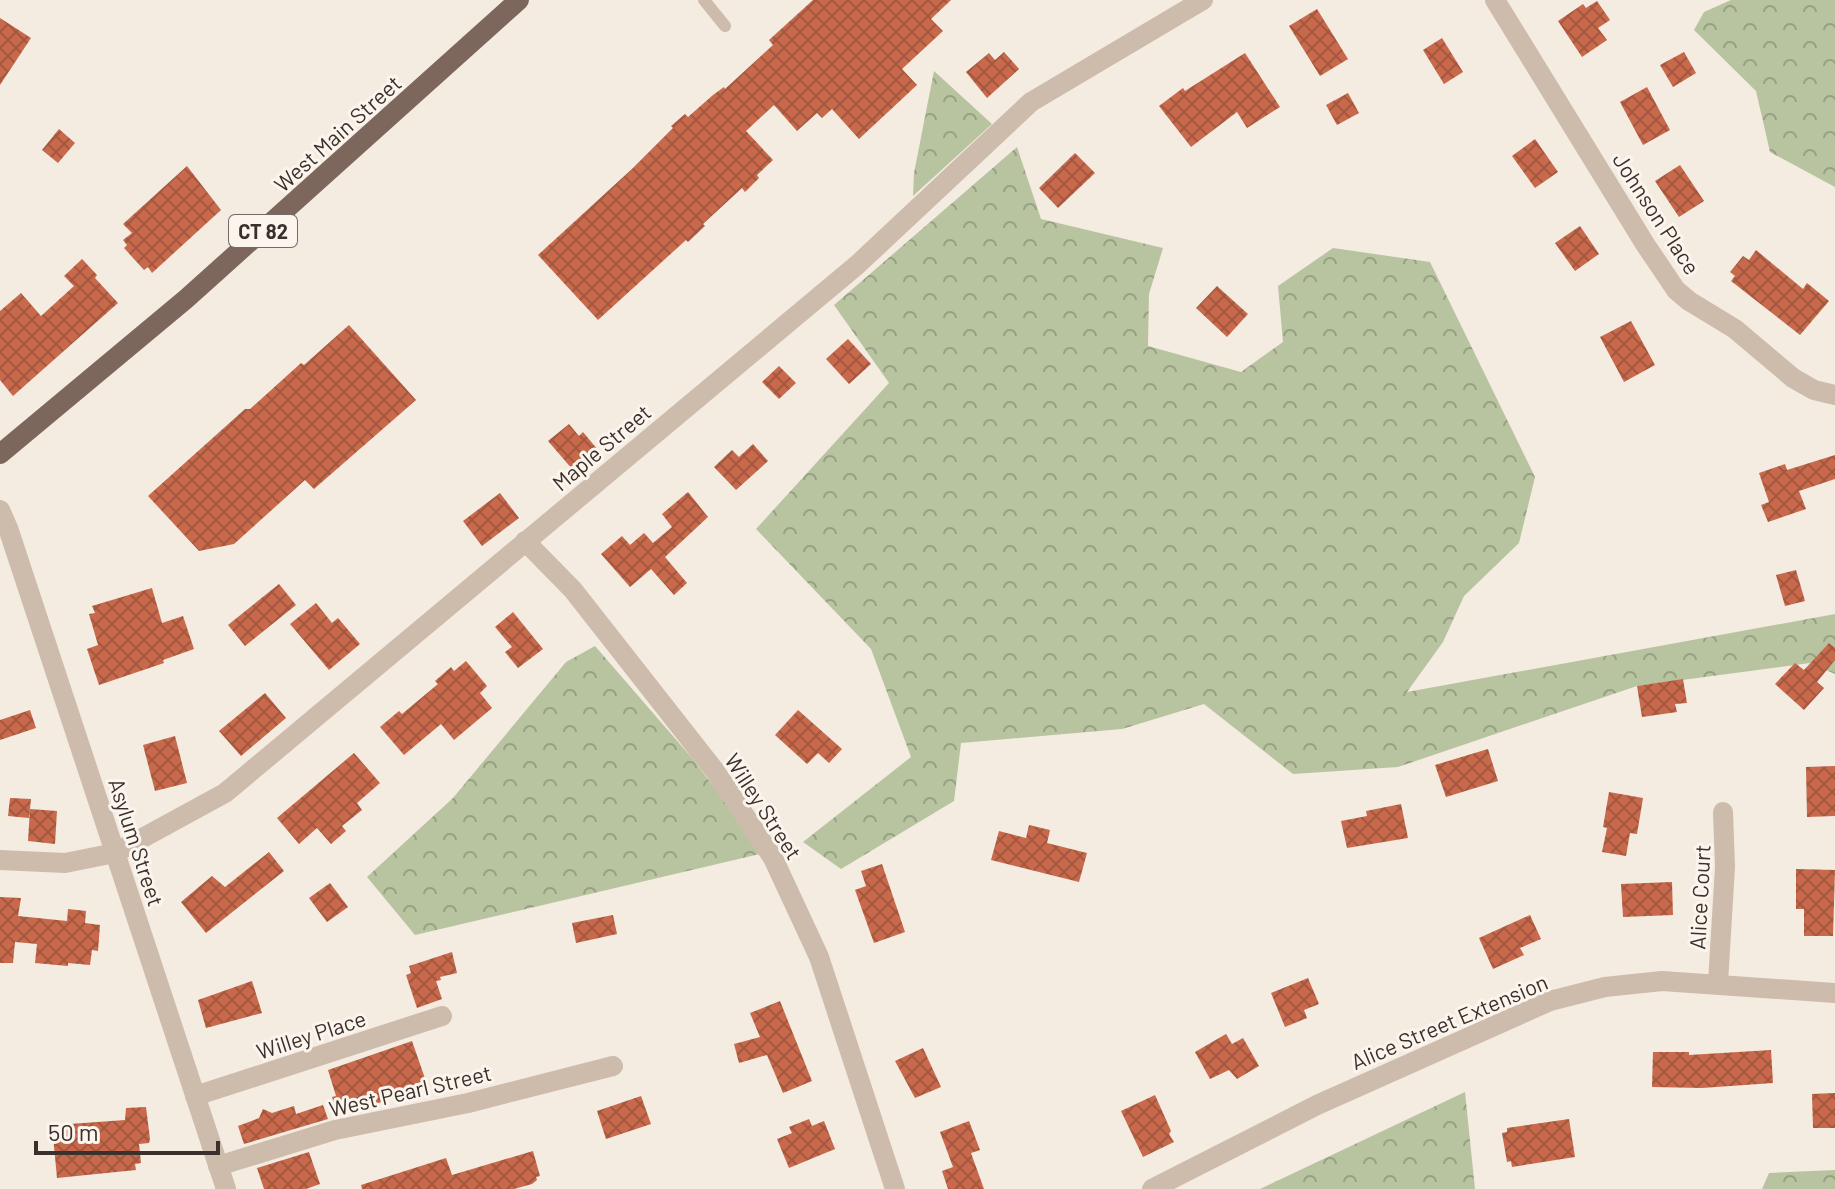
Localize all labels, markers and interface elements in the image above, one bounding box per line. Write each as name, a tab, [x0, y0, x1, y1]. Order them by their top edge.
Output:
street label: West Main Street	[268, 69, 406, 197]
street label: Johnson Place	[1608, 147, 1706, 279]
road number: CT 82	[229, 215, 297, 247]
street label: Maple Street	[547, 398, 655, 496]
street label: Willey Street	[720, 748, 808, 864]
street label: Asylum Street	[104, 775, 170, 909]
street label: Alice Court	[1683, 844, 1715, 950]
street label: Alice Street Extension	[1347, 968, 1551, 1074]
street label: Willey Place	[253, 1004, 369, 1064]
street label: West Pearl Street	[326, 1059, 494, 1121]
scale bar	[36, 1105, 218, 1155]
text: 50 m	[48, 1117, 99, 1146]

